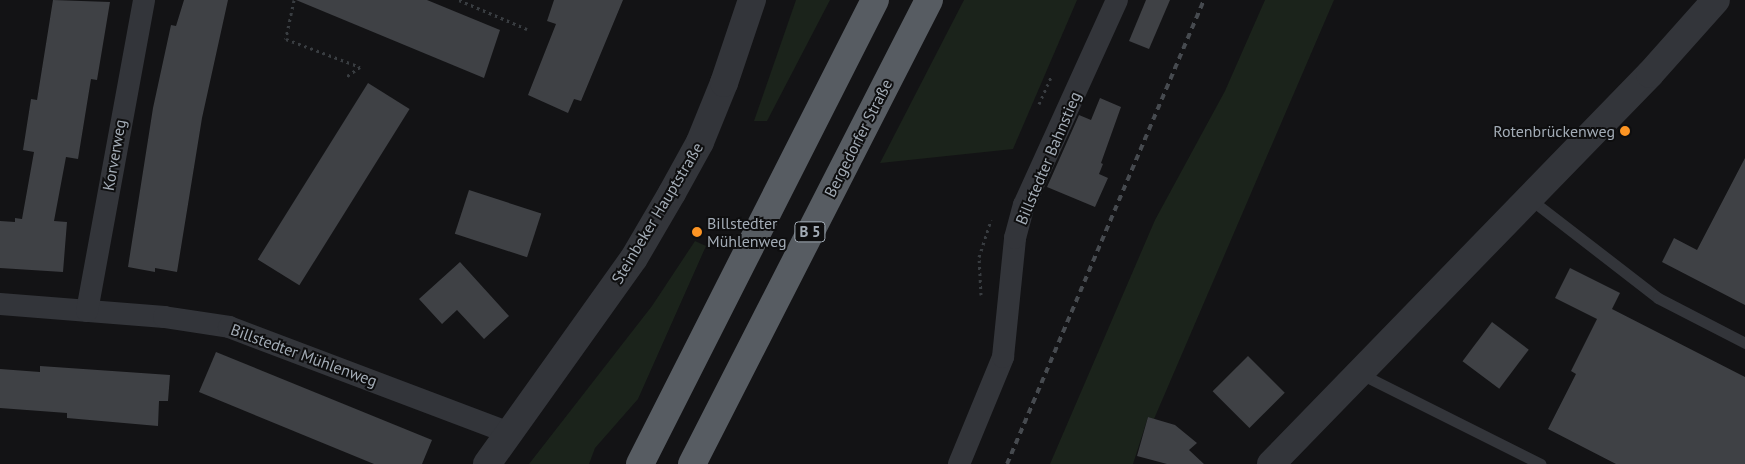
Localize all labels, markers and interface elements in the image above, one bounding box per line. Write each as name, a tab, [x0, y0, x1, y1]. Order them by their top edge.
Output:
street label: Bergedorfer Straße	[820, 76, 896, 200]
street label: Billstedter Bahnstieg	[1011, 89, 1085, 227]
street label: Korverweg	[98, 118, 130, 192]
place label: Rotenbrückenweg	[1493, 121, 1615, 141]
marker: Rotenbrückenweg	[1619, 125, 1631, 137]
street label: Steinbeker Hauptstraße	[607, 139, 707, 287]
place label: Billstedter Mühlenweg	[707, 213, 787, 251]
road number: B 5	[794, 220, 826, 244]
marker: Billstedter Mühlenweg	[691, 226, 703, 238]
street label: Billstedter Mühlenweg	[228, 320, 380, 390]

